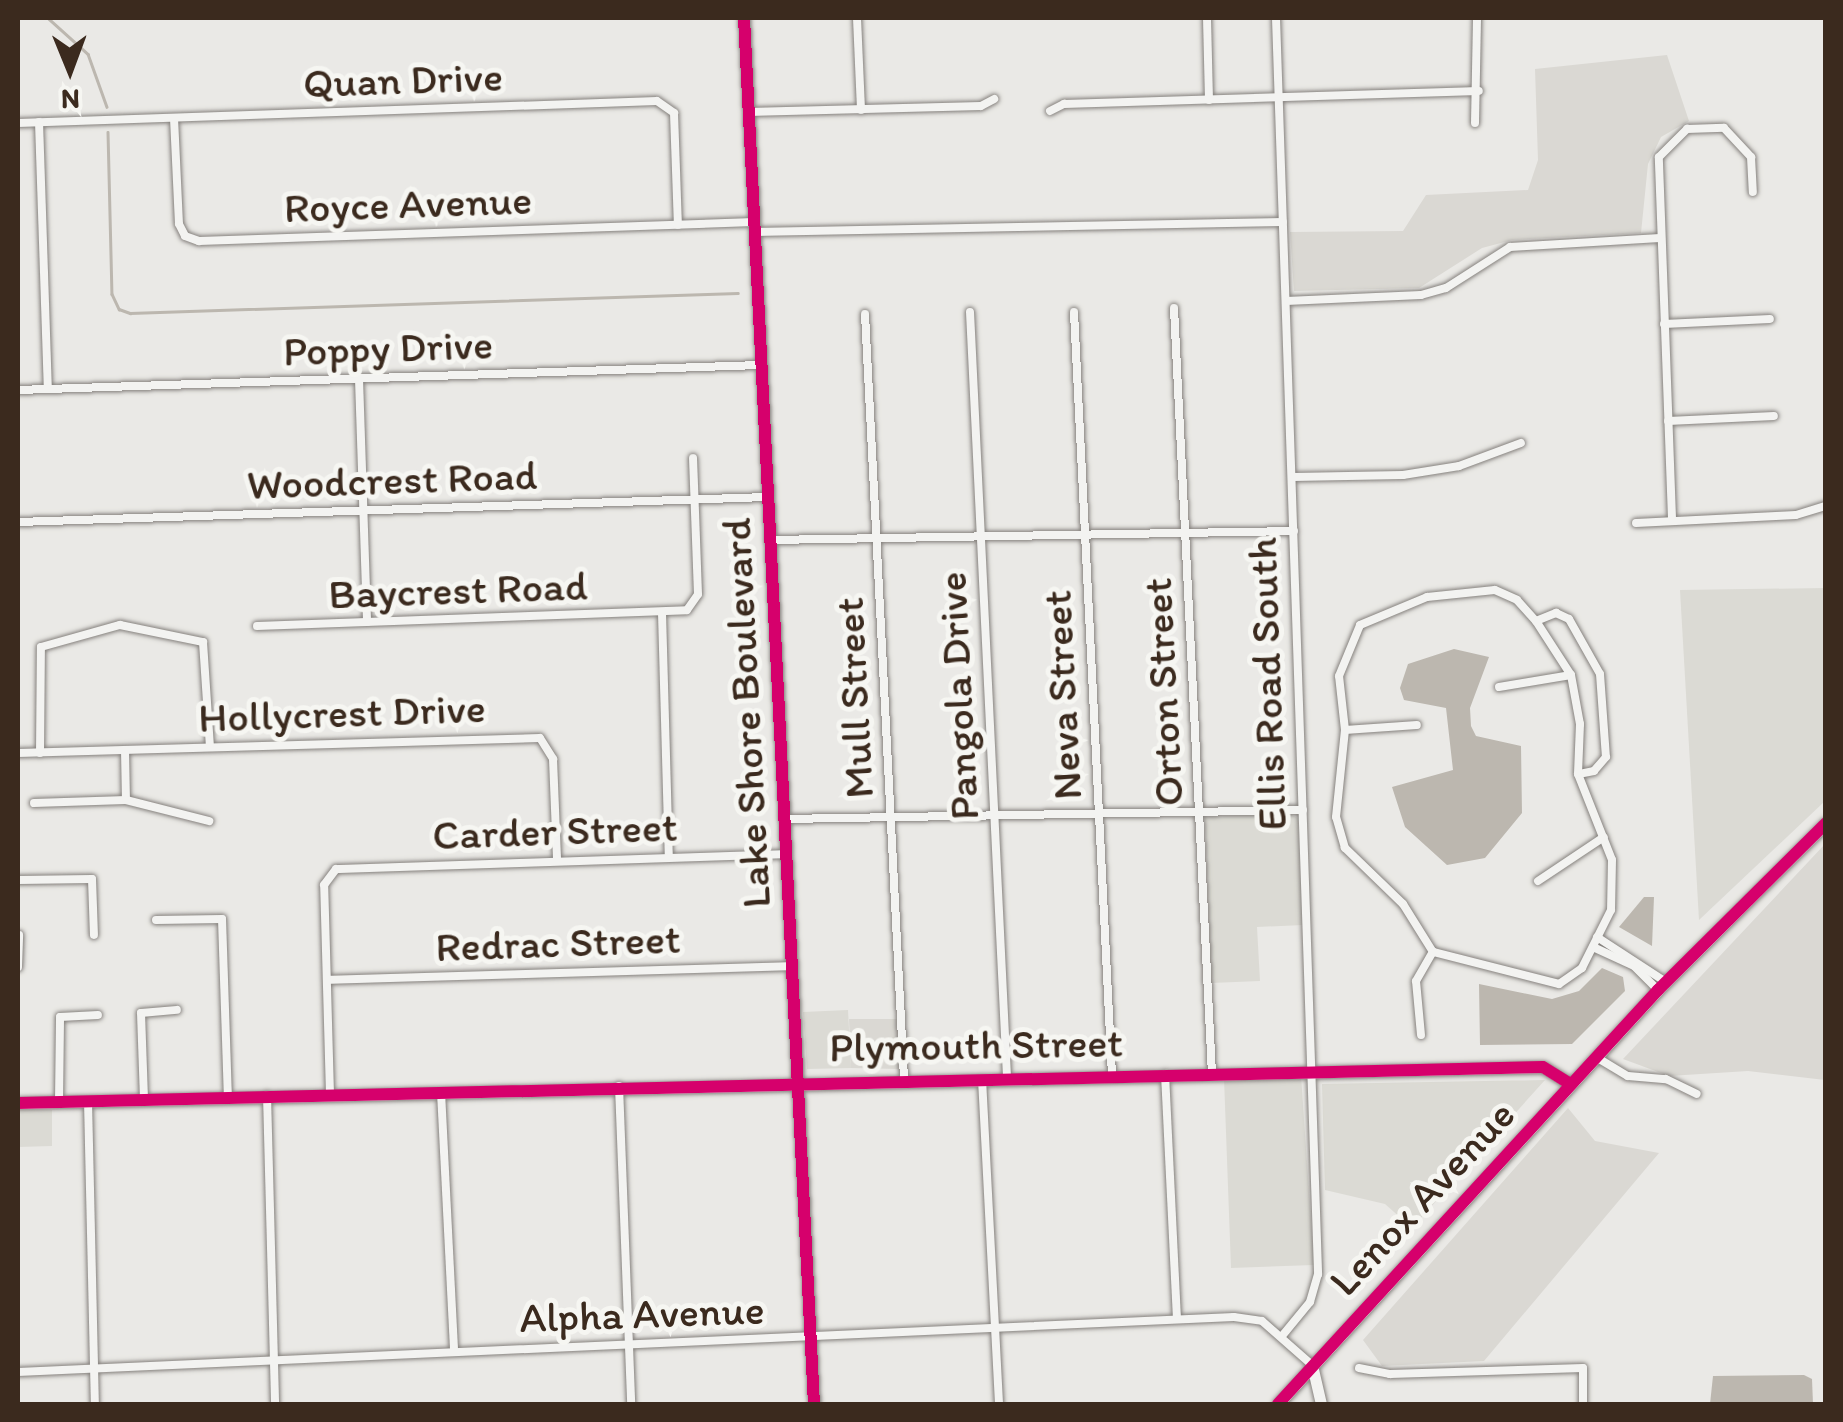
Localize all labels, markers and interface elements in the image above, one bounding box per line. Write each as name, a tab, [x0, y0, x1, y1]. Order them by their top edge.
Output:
north arrow	[20, 20, 120, 120]
street label: Quan Drive	[301, 51, 505, 109]
text: N	[61, 83, 80, 117]
street label: Royce Avenue	[284, 175, 532, 233]
street label: Poppy Drive	[282, 319, 494, 377]
street label: Woodcrest Road	[246, 450, 538, 510]
street label: Lake Shore Boulevard	[711, 516, 781, 910]
street label: Ellis Road South	[1237, 538, 1297, 830]
street label: Baycrest Road	[328, 560, 588, 620]
street label: Pangola Drive	[926, 571, 990, 821]
street label: Orton Street	[1132, 577, 1194, 807]
street label: Neva Street	[1031, 589, 1093, 801]
street label: Mull Street	[824, 597, 884, 799]
street label: Hollycrest Drive	[197, 683, 487, 743]
street label: Carder Street	[432, 802, 678, 860]
street label: Redrac Street	[435, 914, 681, 972]
street label: Plymouth Street	[829, 1017, 1123, 1073]
street label: Lenox Avenue	[1319, 1091, 1525, 1305]
street label: Alpha Avenue	[519, 1285, 765, 1343]

